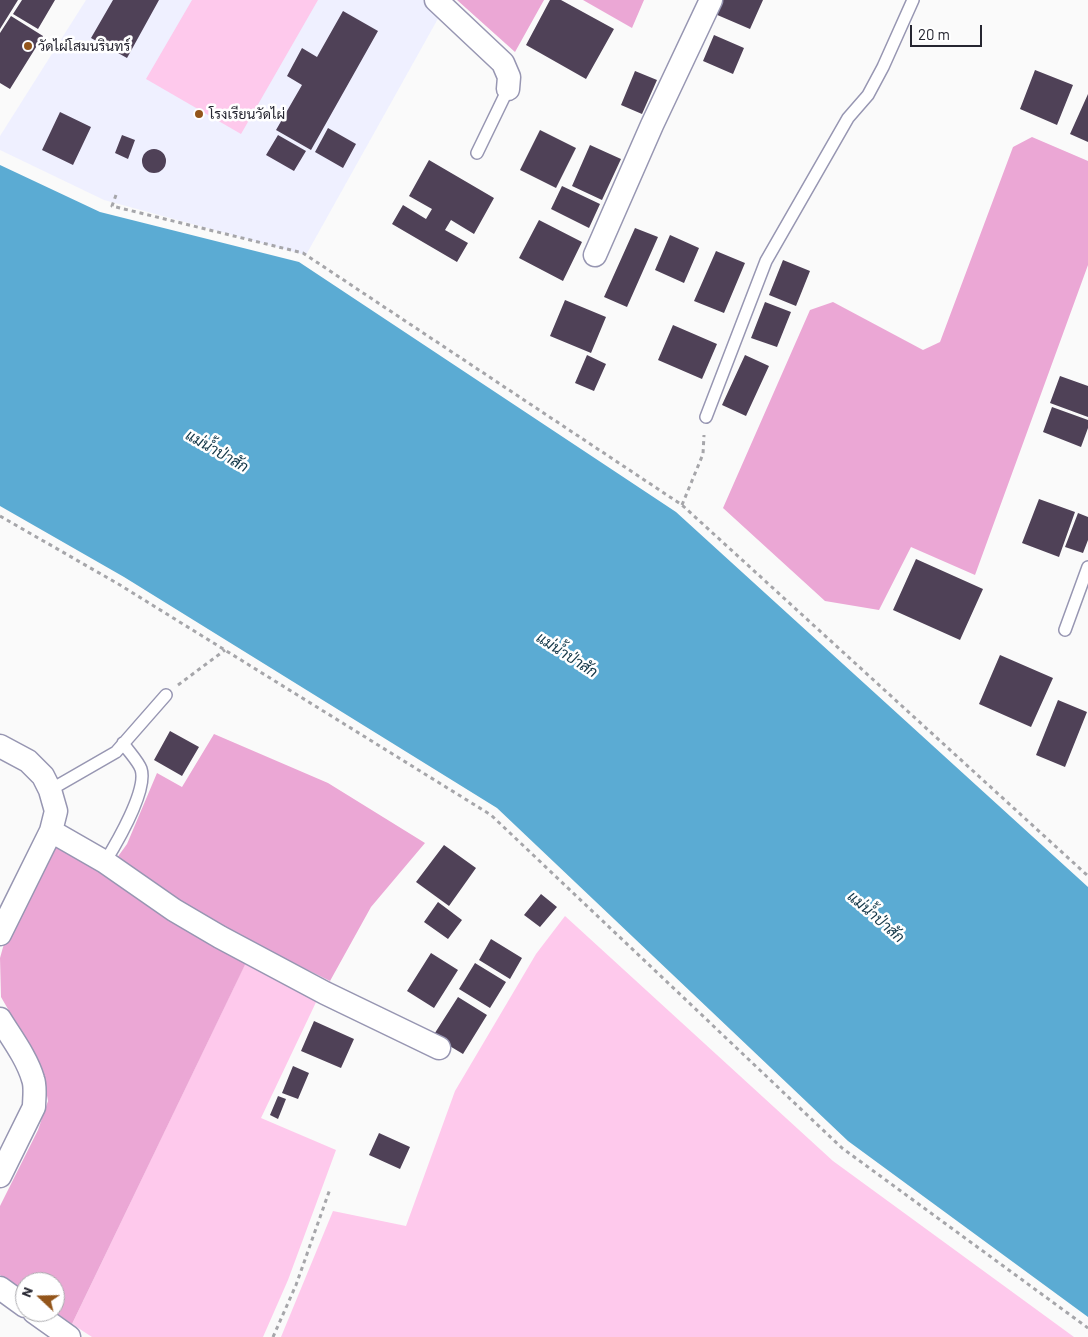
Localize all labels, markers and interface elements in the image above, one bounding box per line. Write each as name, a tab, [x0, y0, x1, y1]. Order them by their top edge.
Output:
scale bar	[913, 15, 986, 47]
text: 20 m	[918, 25, 950, 43]
place label: วัดไผ่โสมนรินทร์	[38, 38, 130, 54]
marker: วัดไผ่โสมนรินทร์	[22, 40, 34, 52]
place label: โรงเรียนวัดไผ่	[209, 106, 285, 122]
marker: โรงเรียนวัดไผ่	[193, 108, 205, 120]
water label: แม่น้ำป่าสัก	[183, 426, 251, 476]
water label: แม่น้ำป่าสัก	[533, 629, 601, 681]
water label: แม่น้ำป่าสัก	[844, 888, 908, 946]
north arrow	[15, 1272, 65, 1322]
text: N	[17, 1284, 36, 1299]

